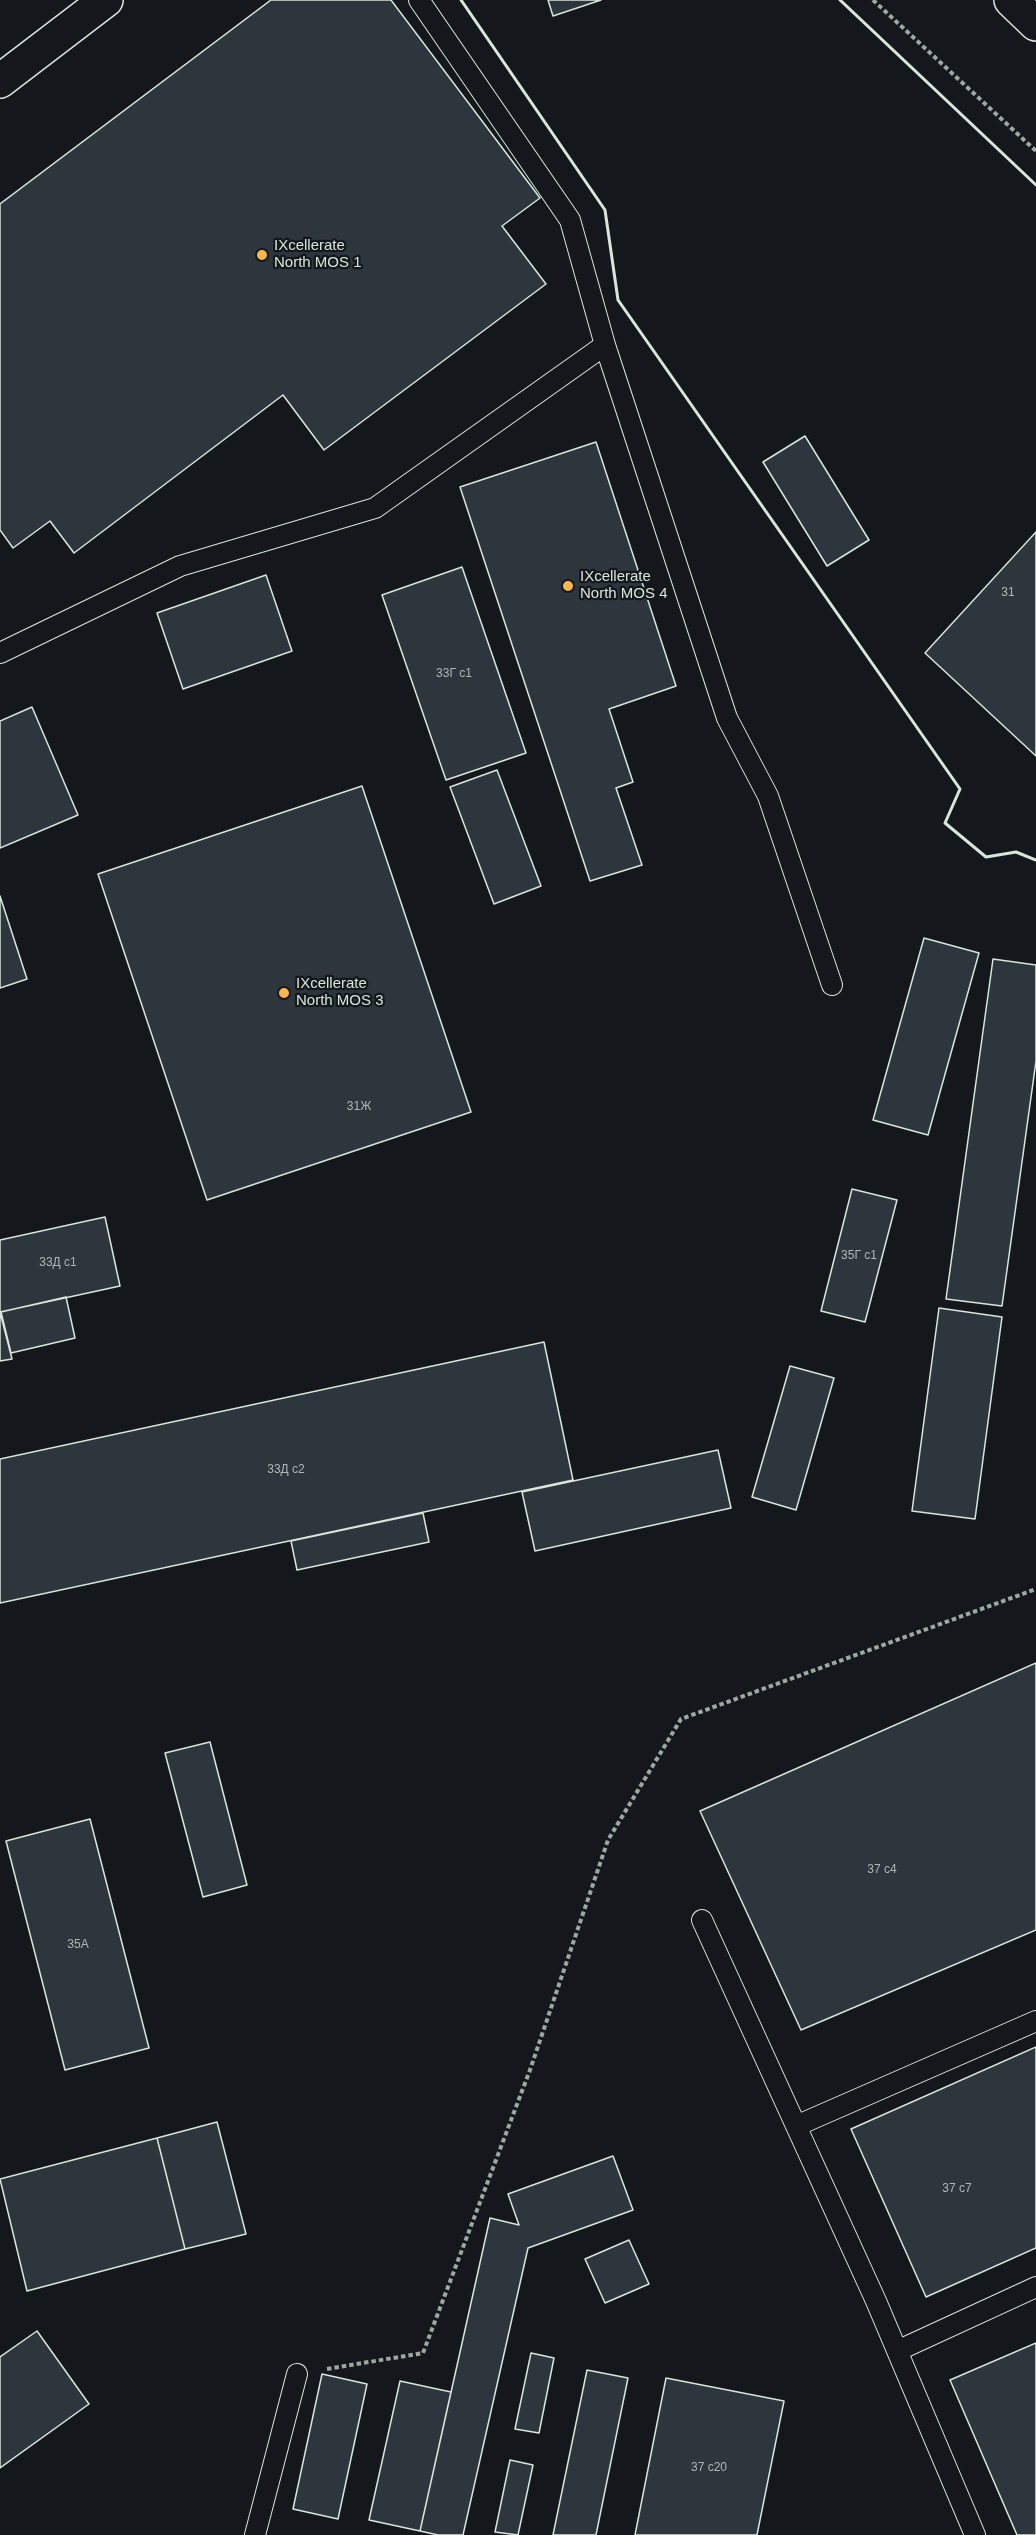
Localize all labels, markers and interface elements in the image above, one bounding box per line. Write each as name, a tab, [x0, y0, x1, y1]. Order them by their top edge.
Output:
place label: IXcellerate North MOS 1	[274, 237, 362, 272]
marker: IXcellerate North MOS 1	[255, 248, 269, 262]
place label: IXcellerate North MOS 4	[580, 568, 668, 603]
marker: IXcellerate North MOS 4	[561, 579, 575, 593]
house number: 31	[1001, 586, 1015, 600]
house number: 33Г с1	[436, 667, 472, 681]
place label: IXcellerate North MOS 3	[296, 975, 384, 1010]
marker: IXcellerate North MOS 3	[277, 986, 291, 1000]
house number: 31Ж	[347, 1100, 371, 1114]
house number: 35Г с1	[841, 1249, 877, 1263]
house number: 33Д с1	[39, 1256, 77, 1270]
house number: 33Д с2	[267, 1463, 305, 1477]
house number: 37 с4	[867, 1863, 897, 1877]
house number: 35А	[67, 1938, 89, 1952]
house number: 37 с7	[942, 2182, 972, 2196]
house number: 37 с20	[691, 2461, 727, 2475]

